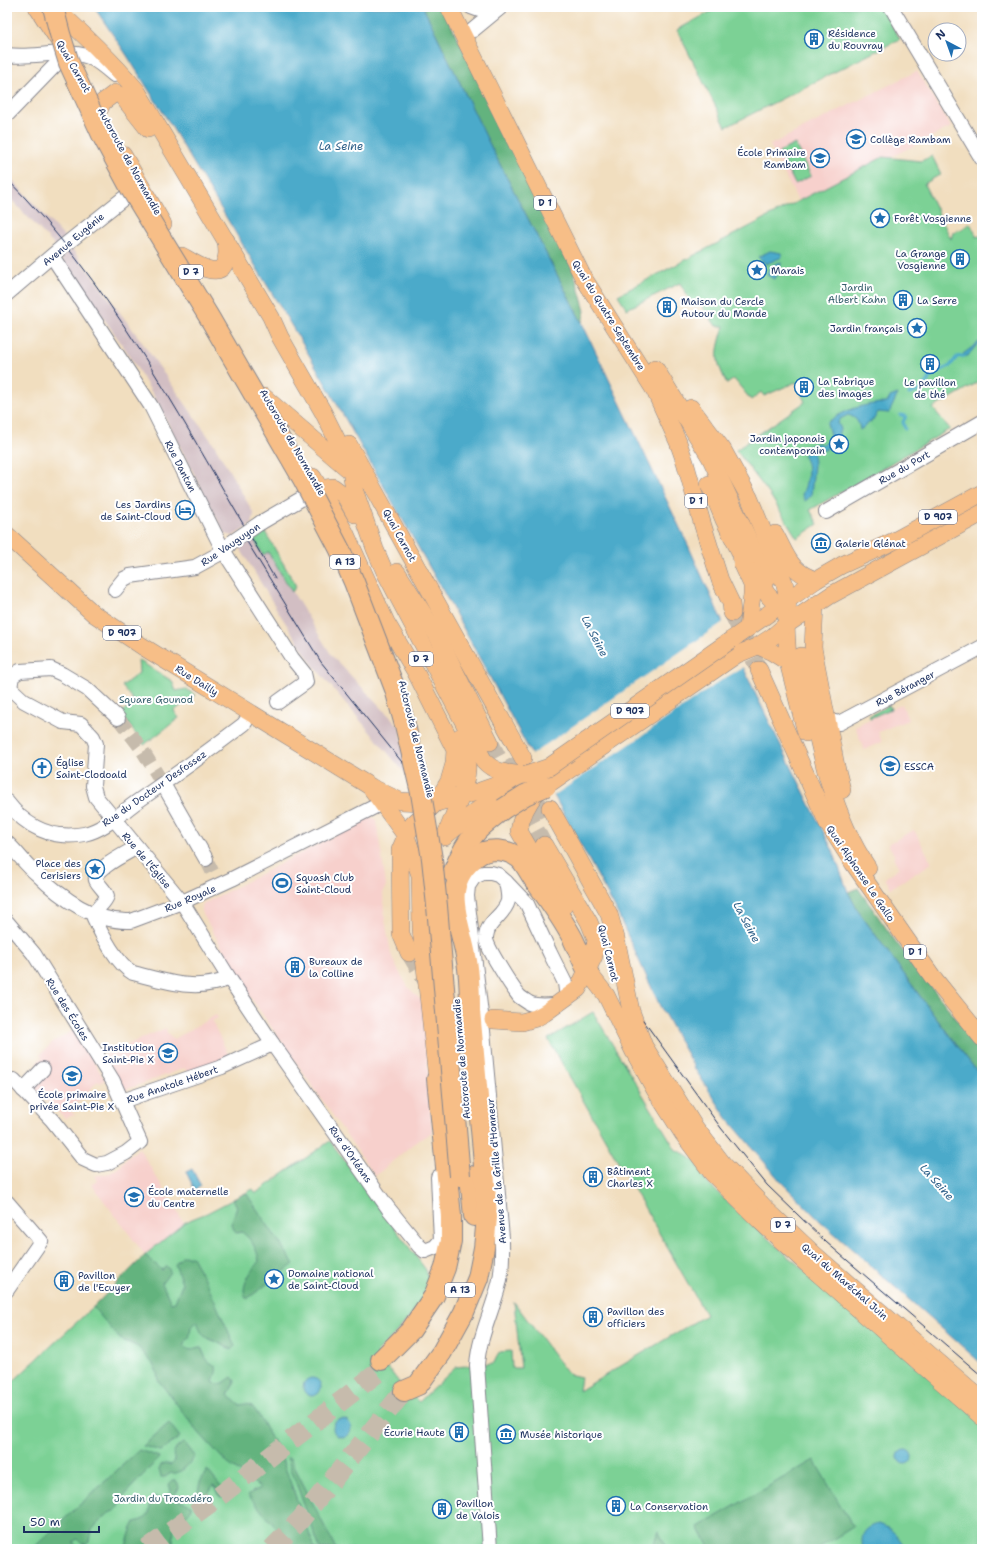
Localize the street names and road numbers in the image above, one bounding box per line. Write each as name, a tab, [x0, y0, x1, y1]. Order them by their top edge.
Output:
street label: Quai Carnot	[53, 38, 94, 95]
street label: Autoroute de Normandie	[95, 105, 165, 218]
road number: D 1	[534, 196, 556, 210]
street label: Avenue Eugénie	[40, 210, 107, 269]
street label: Quai du Quatre Septembre	[569, 258, 648, 373]
road number: D 7	[179, 265, 203, 279]
street label: Autoroute de Normandie	[257, 387, 329, 498]
street label: Rue Dantan	[162, 438, 199, 494]
street label: Rue du Port	[876, 448, 932, 487]
road number: D 1	[685, 494, 707, 508]
street label: Quai Carnot	[380, 507, 419, 564]
road number: D 907	[919, 510, 957, 524]
street label: Rue Vauguyon	[198, 520, 262, 569]
road number: A 13	[330, 555, 360, 569]
road number: D 907	[103, 626, 141, 640]
road number: D 7	[409, 652, 433, 666]
street label: Rue Dailly	[173, 662, 221, 699]
street label: Rue Béranger	[873, 667, 937, 710]
street label: Autoroute de Normandie	[396, 679, 438, 800]
road number: D 907	[611, 704, 649, 718]
street label: Rue du Docteur Desfossez	[100, 747, 209, 829]
street label: Quai Alphonse Le Gallo	[824, 823, 898, 924]
street label: Rue de l'Église	[119, 829, 174, 891]
street label: Rue Royale	[163, 882, 218, 915]
street label: Quai Carnot	[595, 923, 622, 983]
road number: D 1	[904, 945, 926, 959]
street label: Rue des Écoles	[43, 975, 92, 1043]
street label: Autoroute de Normandie	[450, 998, 473, 1120]
street label: Rue Anatole Hébert	[125, 1063, 220, 1106]
street label: Avenue de la Grille d'Honneur	[484, 1097, 509, 1244]
street label: Rue d'Orléans	[326, 1123, 375, 1185]
road number: D 7	[771, 1218, 795, 1232]
street label: Quai du Maréchal Juin	[799, 1240, 890, 1322]
road number: A 13	[445, 1283, 475, 1297]

